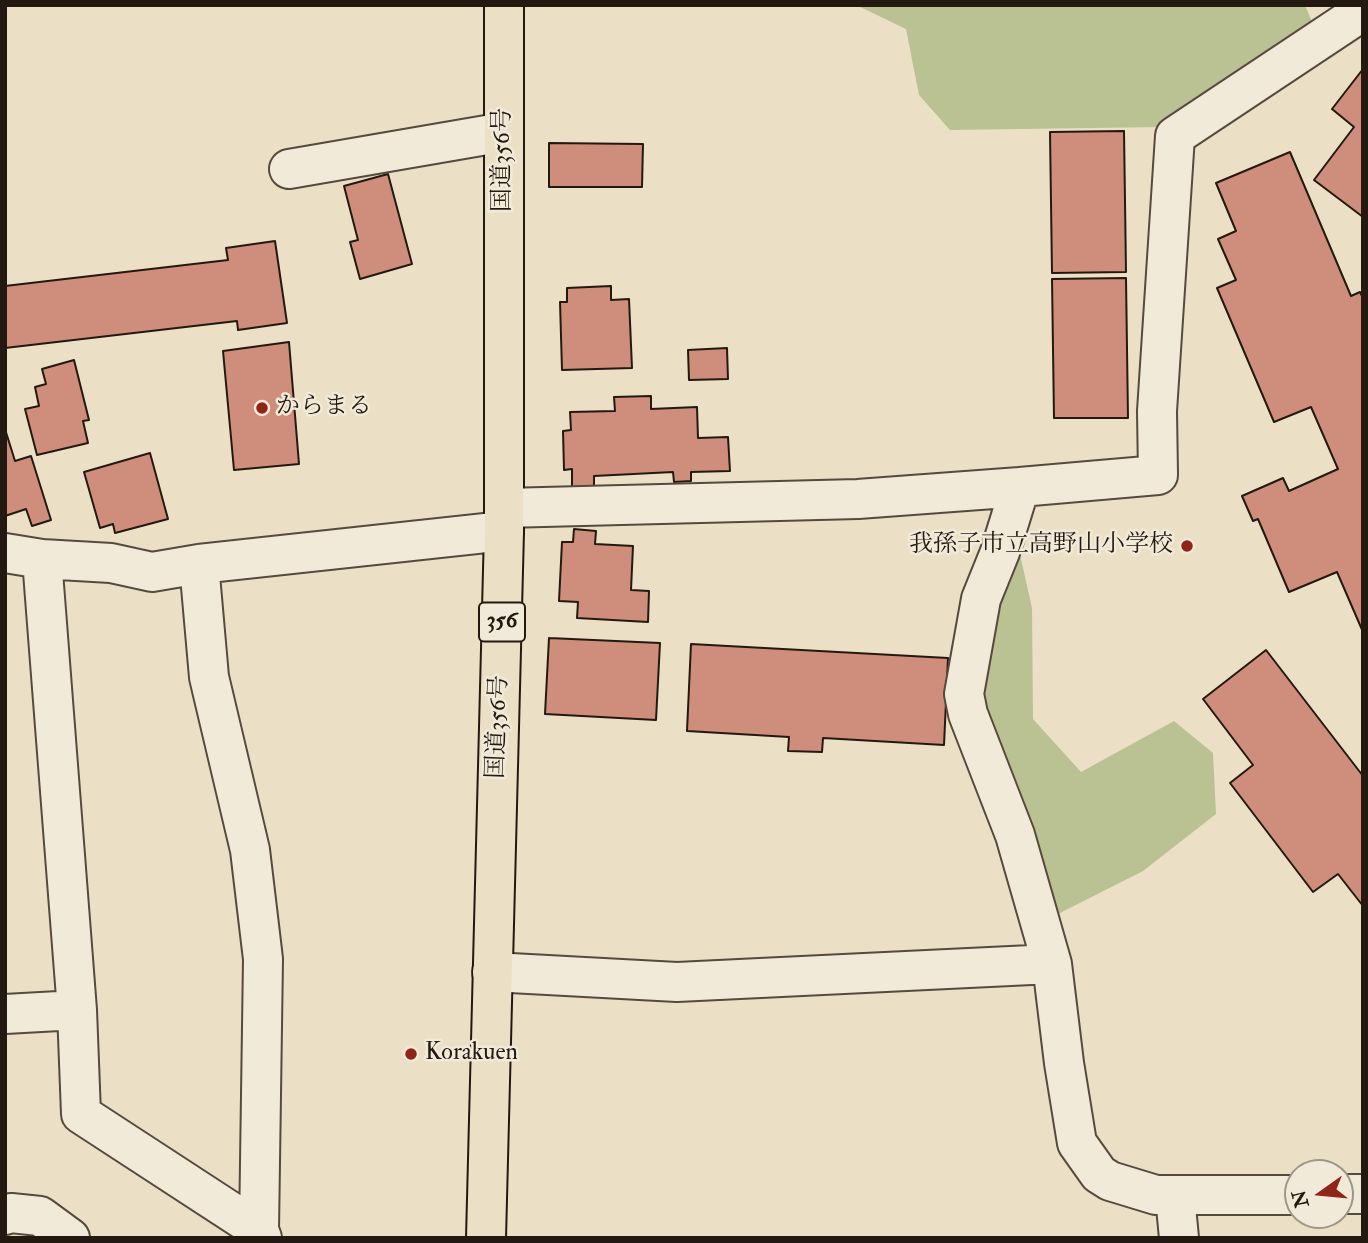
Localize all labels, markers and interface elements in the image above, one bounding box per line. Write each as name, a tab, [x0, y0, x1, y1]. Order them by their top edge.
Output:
street label: 国道356号	[490, 108, 518, 212]
place label: からまる	[276, 394, 372, 422]
marker: からまる	[254, 400, 270, 416]
place label: 我孫子市立高野山小学校	[909, 532, 1173, 560]
marker: 我孫子市立高野山小学校	[1179, 538, 1195, 554]
road number: 356	[479, 602, 525, 642]
street label: 国道356号	[483, 675, 515, 779]
place label: Korakuen	[425, 1040, 518, 1068]
marker: Korakuen	[403, 1046, 419, 1062]
north arrow	[1284, 1159, 1354, 1229]
text: N	[1287, 1188, 1314, 1210]

